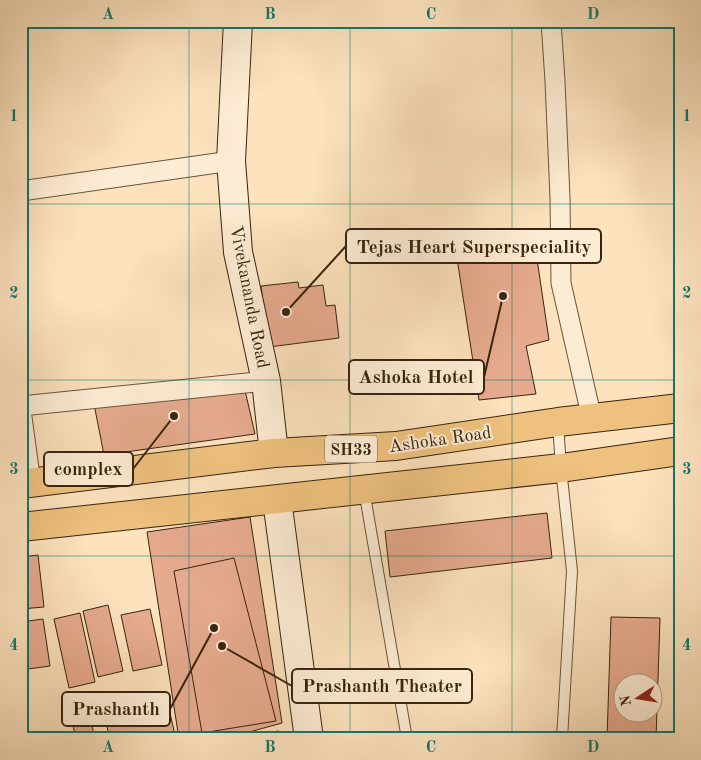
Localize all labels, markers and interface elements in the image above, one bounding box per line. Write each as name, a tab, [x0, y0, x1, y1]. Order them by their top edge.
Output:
text: A	[102, 7, 114, 23]
text: B	[264, 7, 276, 23]
text: C	[426, 7, 436, 23]
text: D	[587, 7, 599, 23]
text: 1	[9, 109, 19, 125]
text: 1	[682, 109, 692, 125]
street label: Vivekananda Road	[226, 224, 272, 370]
callout: Tejas Heart Superspeciality	[346, 229, 601, 263]
text: Tejas Heart Superspeciality	[356, 239, 592, 258]
text: 2	[9, 286, 19, 302]
text: 2	[682, 286, 692, 302]
callout: Ashoka Hotel	[349, 360, 484, 394]
text: Ashoka Hotel	[358, 369, 474, 388]
street label: Ashoka Road	[388, 424, 493, 456]
road number: SH33	[325, 436, 377, 462]
callout: complex	[44, 452, 133, 486]
text: complex	[54, 461, 122, 480]
text: 3	[9, 462, 19, 478]
text: 3	[682, 462, 692, 478]
text: 4	[9, 638, 19, 654]
text: 4	[682, 638, 692, 654]
callout: Prashanth Theater	[292, 669, 472, 703]
north arrow	[614, 672, 664, 722]
text: Prashanth Theater	[302, 678, 462, 697]
callout: Prashanth	[62, 692, 170, 726]
text: N	[618, 694, 634, 707]
text: Prashanth	[72, 701, 160, 720]
text: A	[102, 740, 114, 756]
text: B	[264, 740, 276, 756]
text: C	[426, 740, 436, 756]
text: D	[587, 740, 599, 756]

